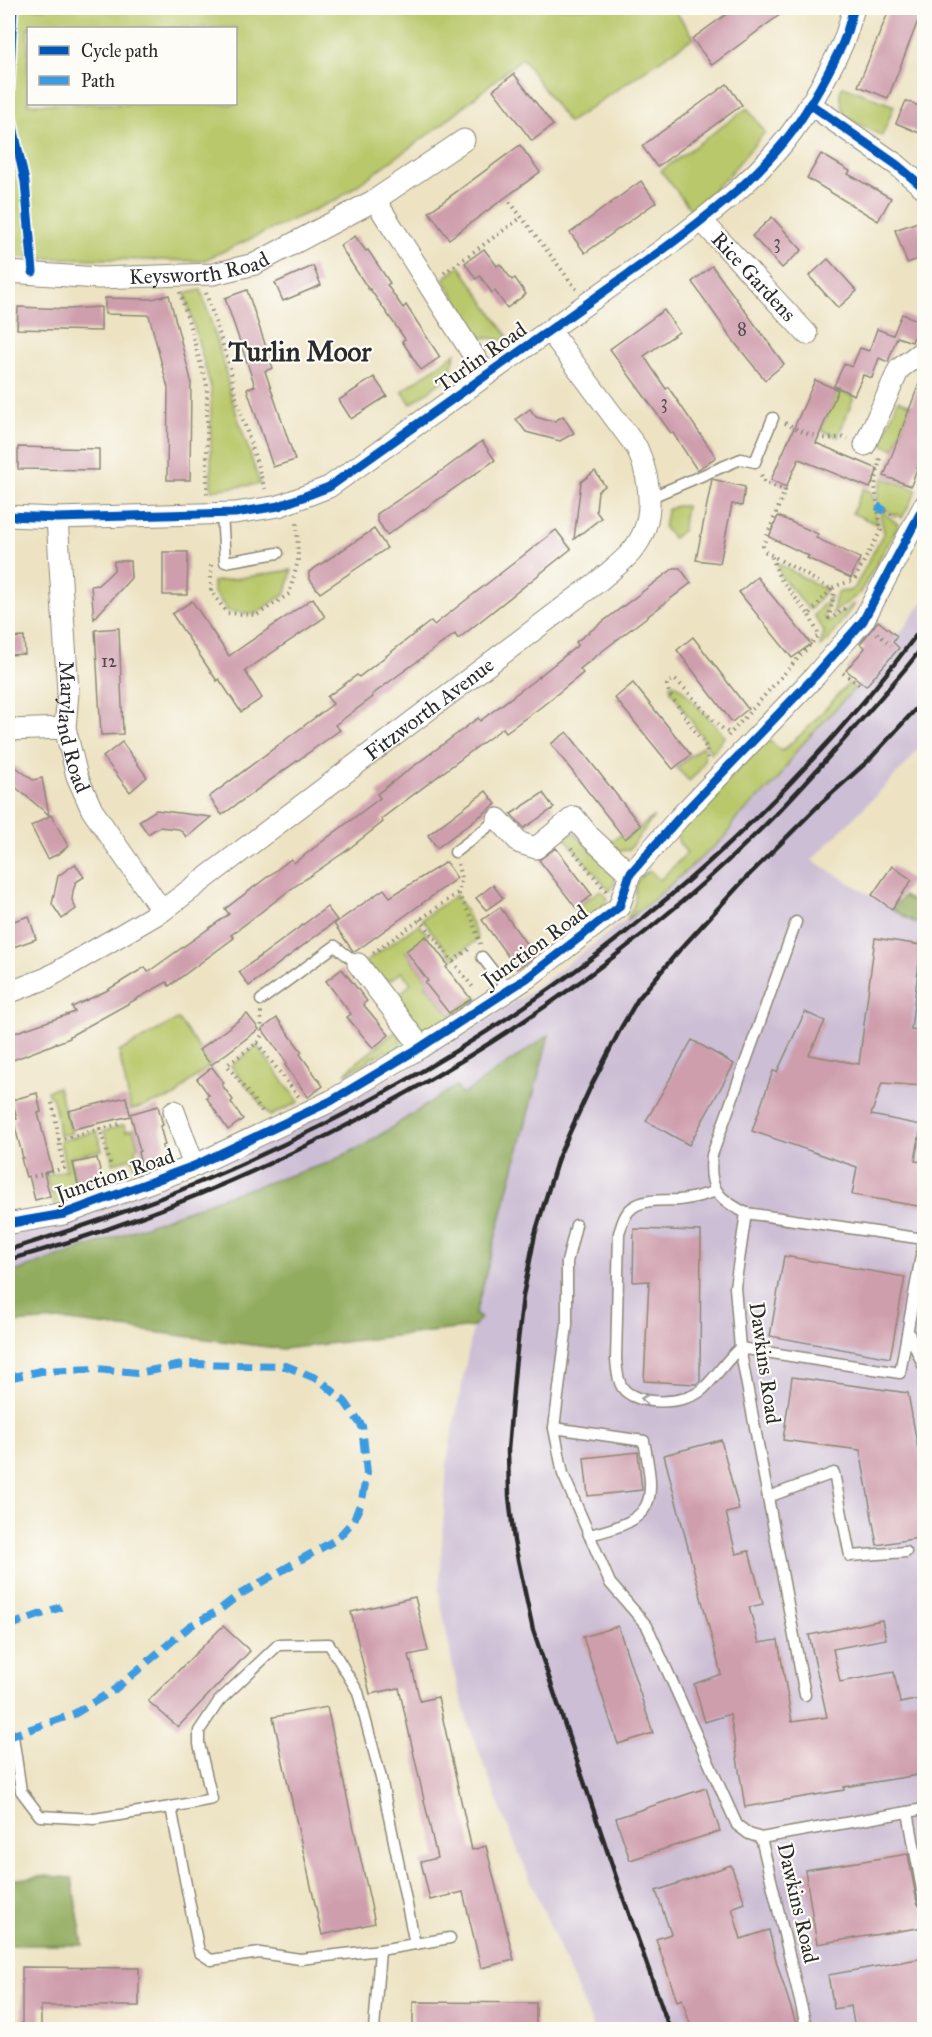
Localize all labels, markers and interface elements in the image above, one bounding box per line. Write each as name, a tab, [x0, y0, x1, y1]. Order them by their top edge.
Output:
legend	[27, 27, 237, 105]
text: Cycle path	[81, 40, 158, 62]
text: Path	[81, 70, 115, 92]
street label: Rice Gardens	[706, 226, 802, 327]
house number: 3	[773, 231, 781, 253]
street label: Keysworth Road	[129, 246, 274, 290]
street label: Turlin Road	[430, 316, 532, 398]
house number: 8	[737, 318, 747, 340]
district label: Turlin Moor	[228, 335, 372, 368]
house number: 3	[660, 391, 668, 413]
house number: 12	[101, 650, 117, 672]
street label: Fitzworth Avenue	[360, 652, 499, 766]
street label: Maryland Road	[51, 660, 96, 797]
street label: Junction Road	[476, 899, 593, 994]
street label: Junction Road	[50, 1142, 178, 1208]
street label: Dawkins Road	[744, 1300, 786, 1426]
one-way arrow	[641, 1393, 651, 1406]
street label: Dawkins Road	[772, 1840, 825, 1966]

